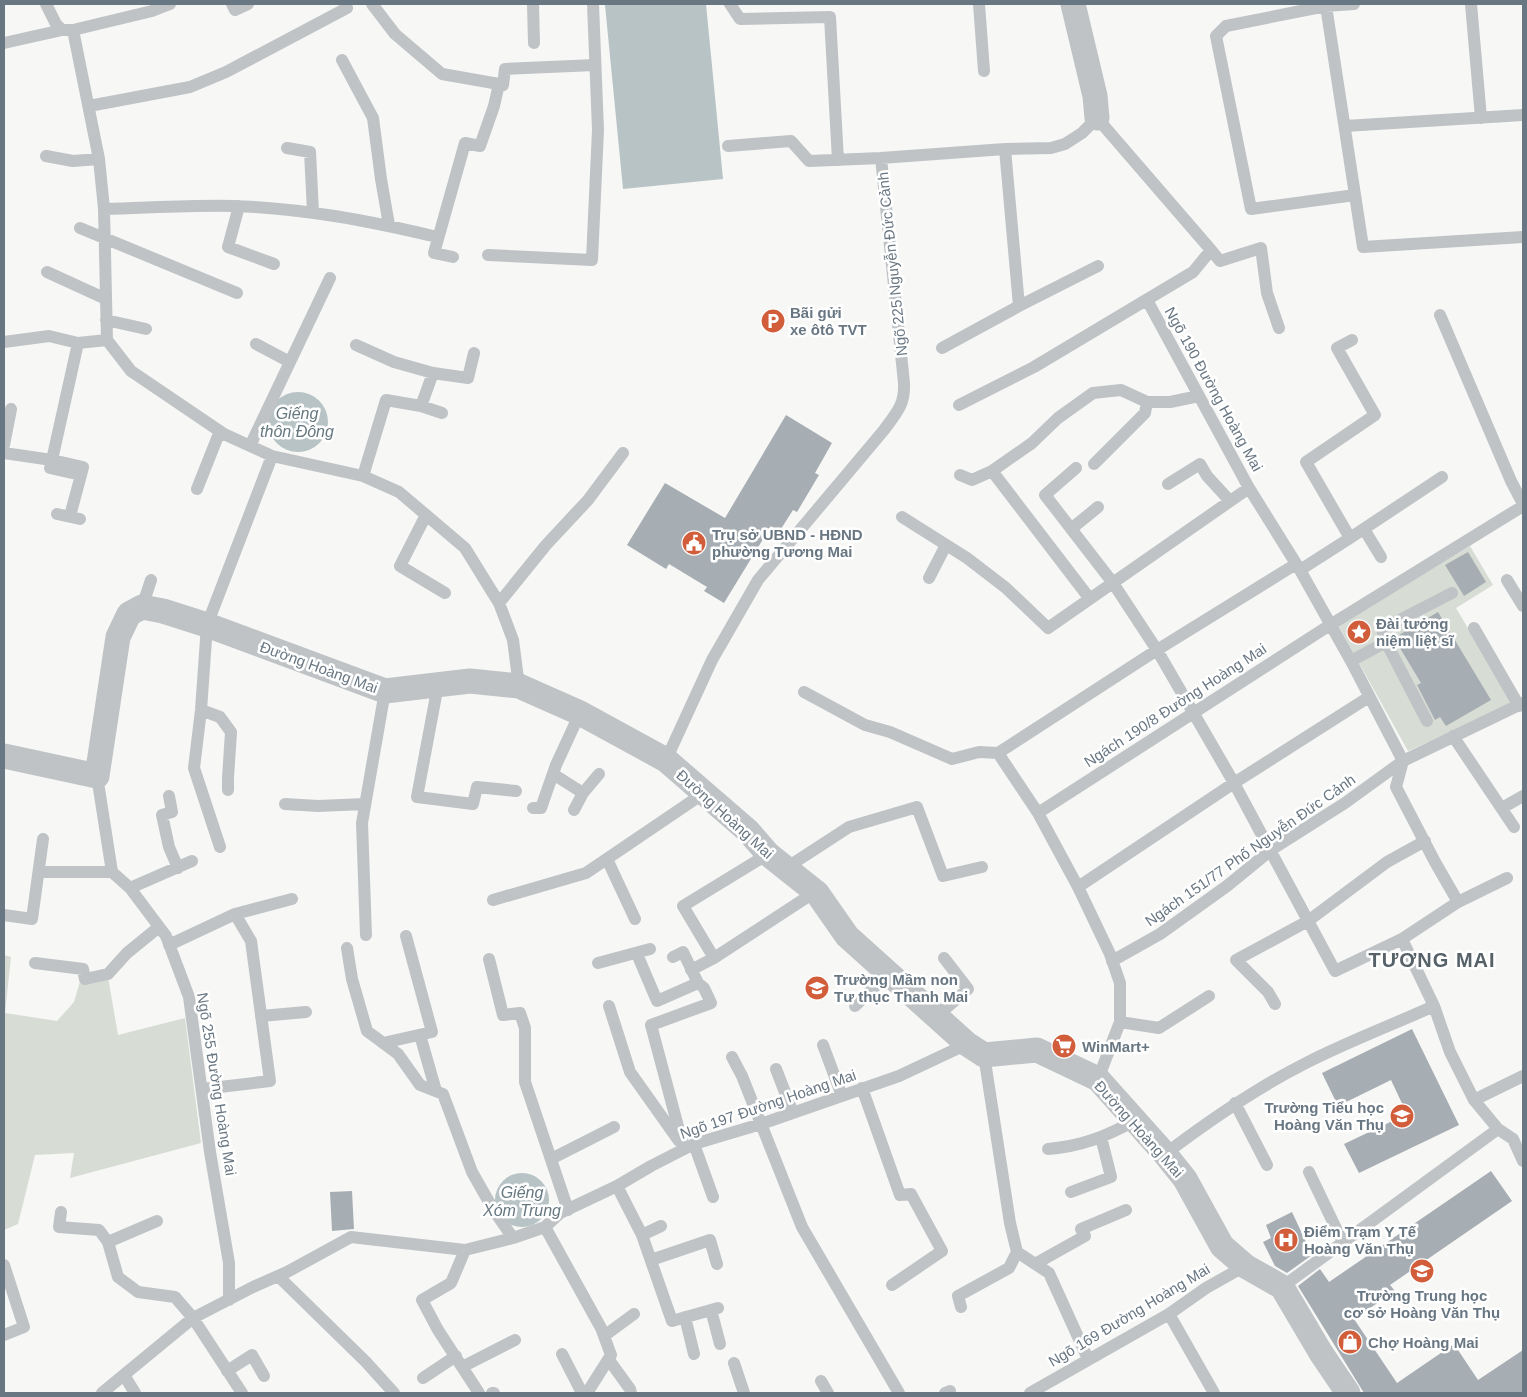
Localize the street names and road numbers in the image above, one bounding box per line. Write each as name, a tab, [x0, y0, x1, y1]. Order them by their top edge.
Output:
street label: Ngõ 225 Nguyễn Đức Cảnh	[874, 171, 910, 357]
street label: Ngõ 190 Đường Hoàng Mai	[1162, 304, 1266, 474]
street label: Đường Hoàng Mai	[258, 638, 380, 696]
street label: Ngách 190/8 Đường Hoàng Mai	[1081, 640, 1269, 770]
street label: Đường Hoàng Mai	[673, 766, 777, 862]
street label: Ngách 151/77 Phố Nguyễn Đức Cảnh	[1142, 771, 1358, 929]
street label: Ngõ 255 Đường Hoàng Mai	[194, 991, 240, 1177]
street label: Ngõ 197 Đường Hoàng Mai	[678, 1066, 858, 1142]
street label: Đường Hoàng Mai	[1091, 1077, 1187, 1181]
street label: Ngõ 169 Đường Hoàng Mai	[1045, 1260, 1213, 1370]

